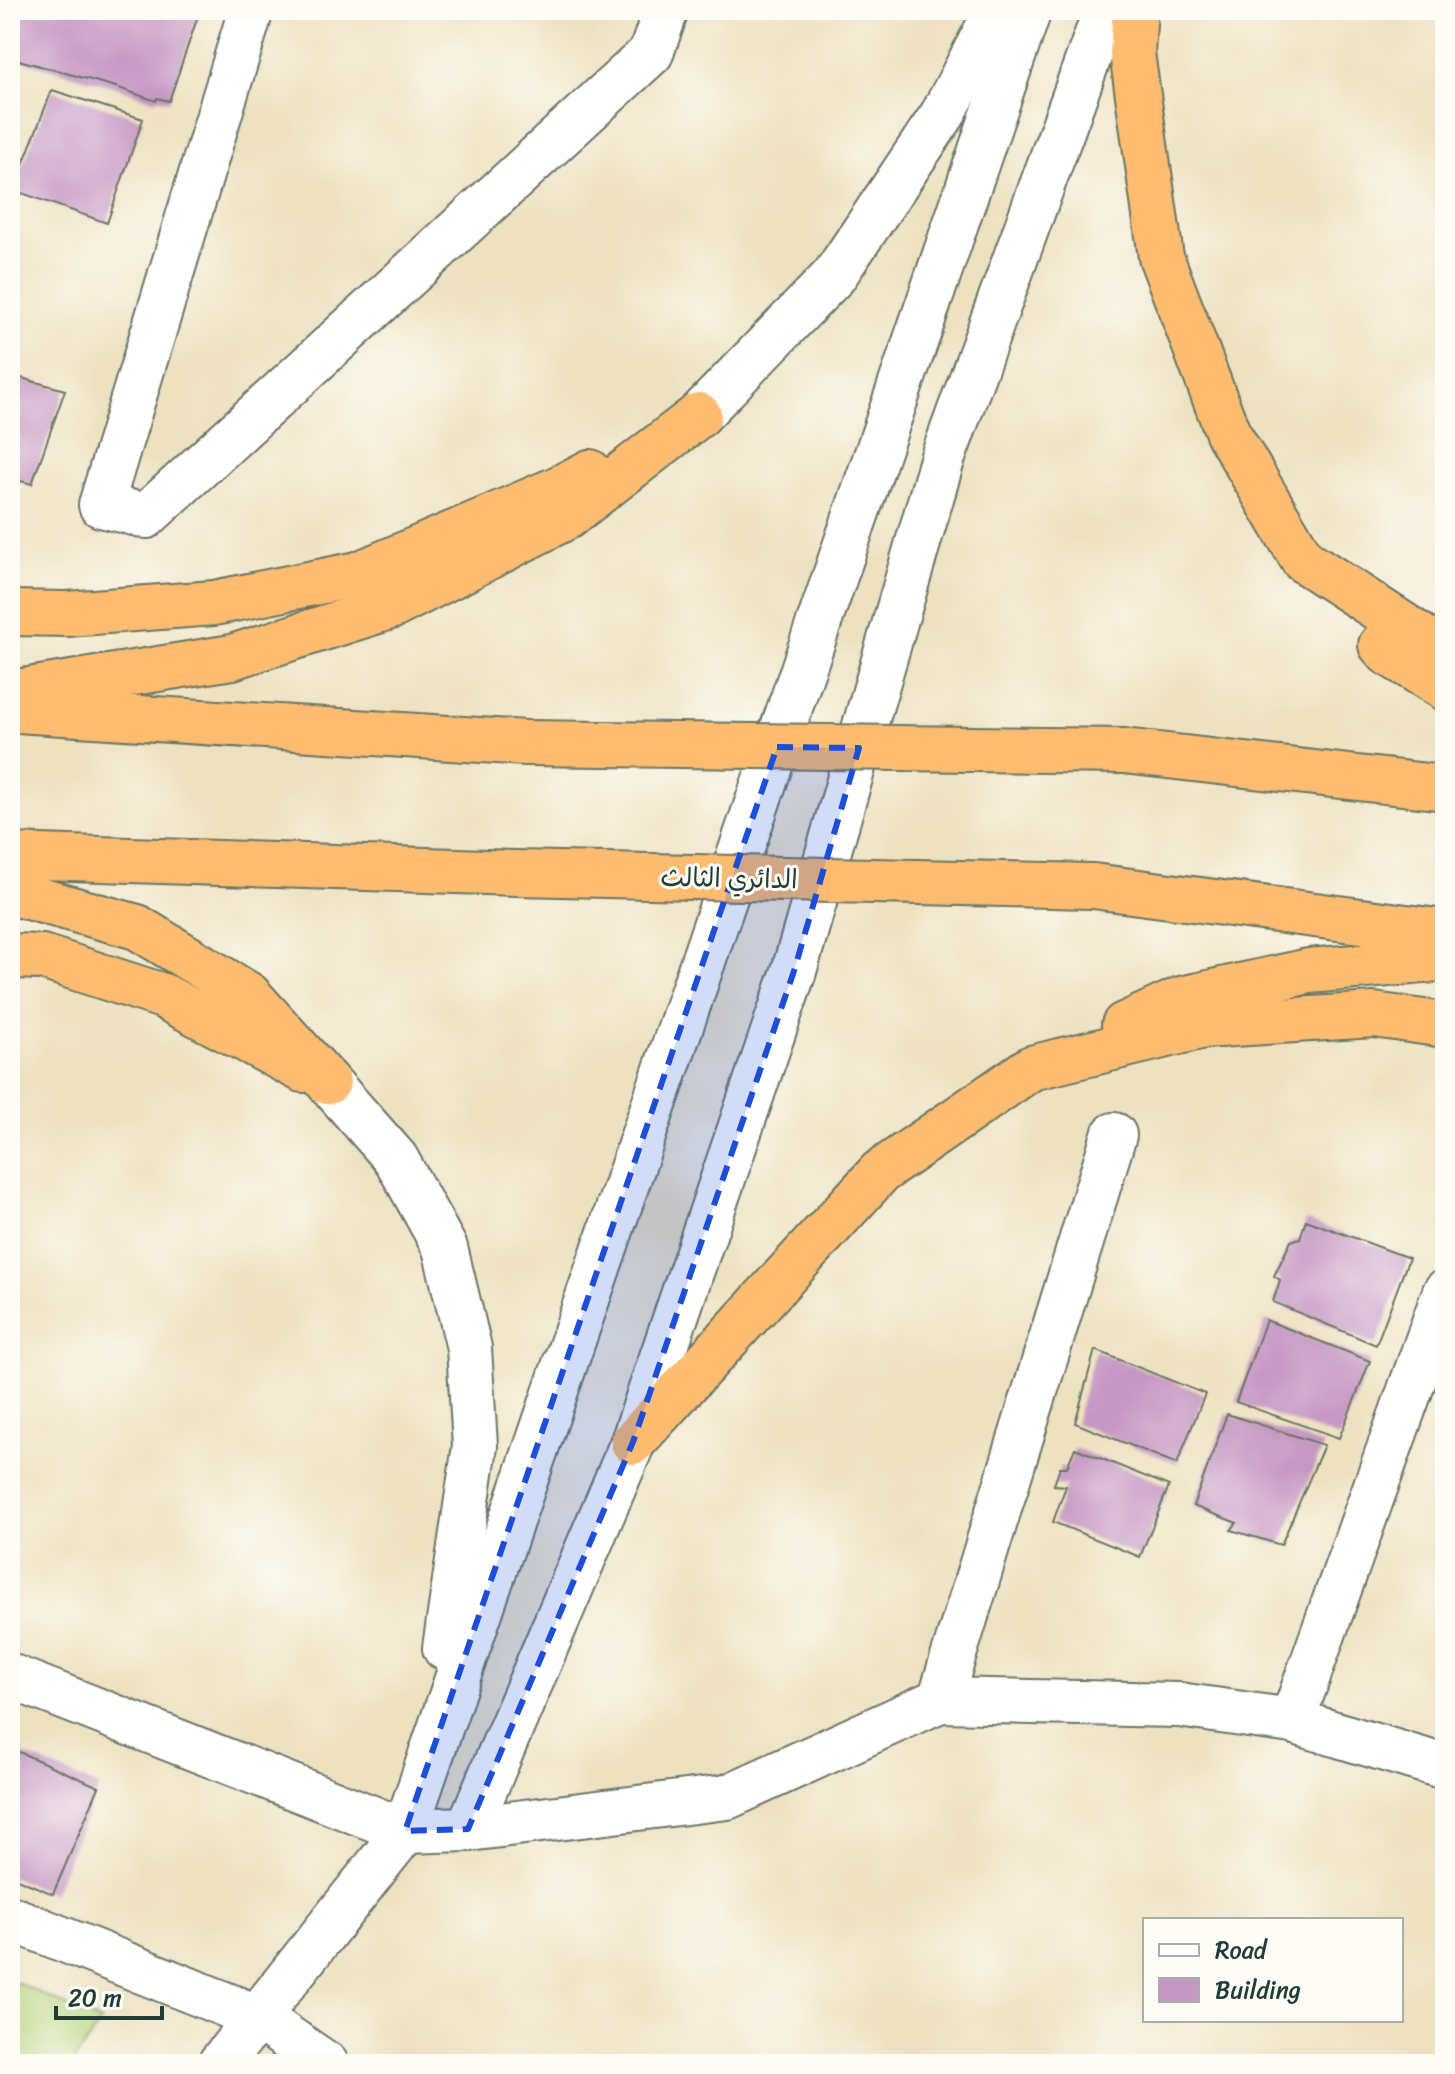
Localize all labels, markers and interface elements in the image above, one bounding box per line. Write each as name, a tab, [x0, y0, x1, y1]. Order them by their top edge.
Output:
street label: الدائري الثالث	[660, 854, 798, 902]
legend	[1143, 1918, 1403, 2022]
text: Road	[1215, 1929, 1269, 1971]
text: Building	[1215, 1969, 1301, 2011]
scale bar	[56, 1970, 162, 2020]
text: 20 m	[68, 1977, 122, 2019]

